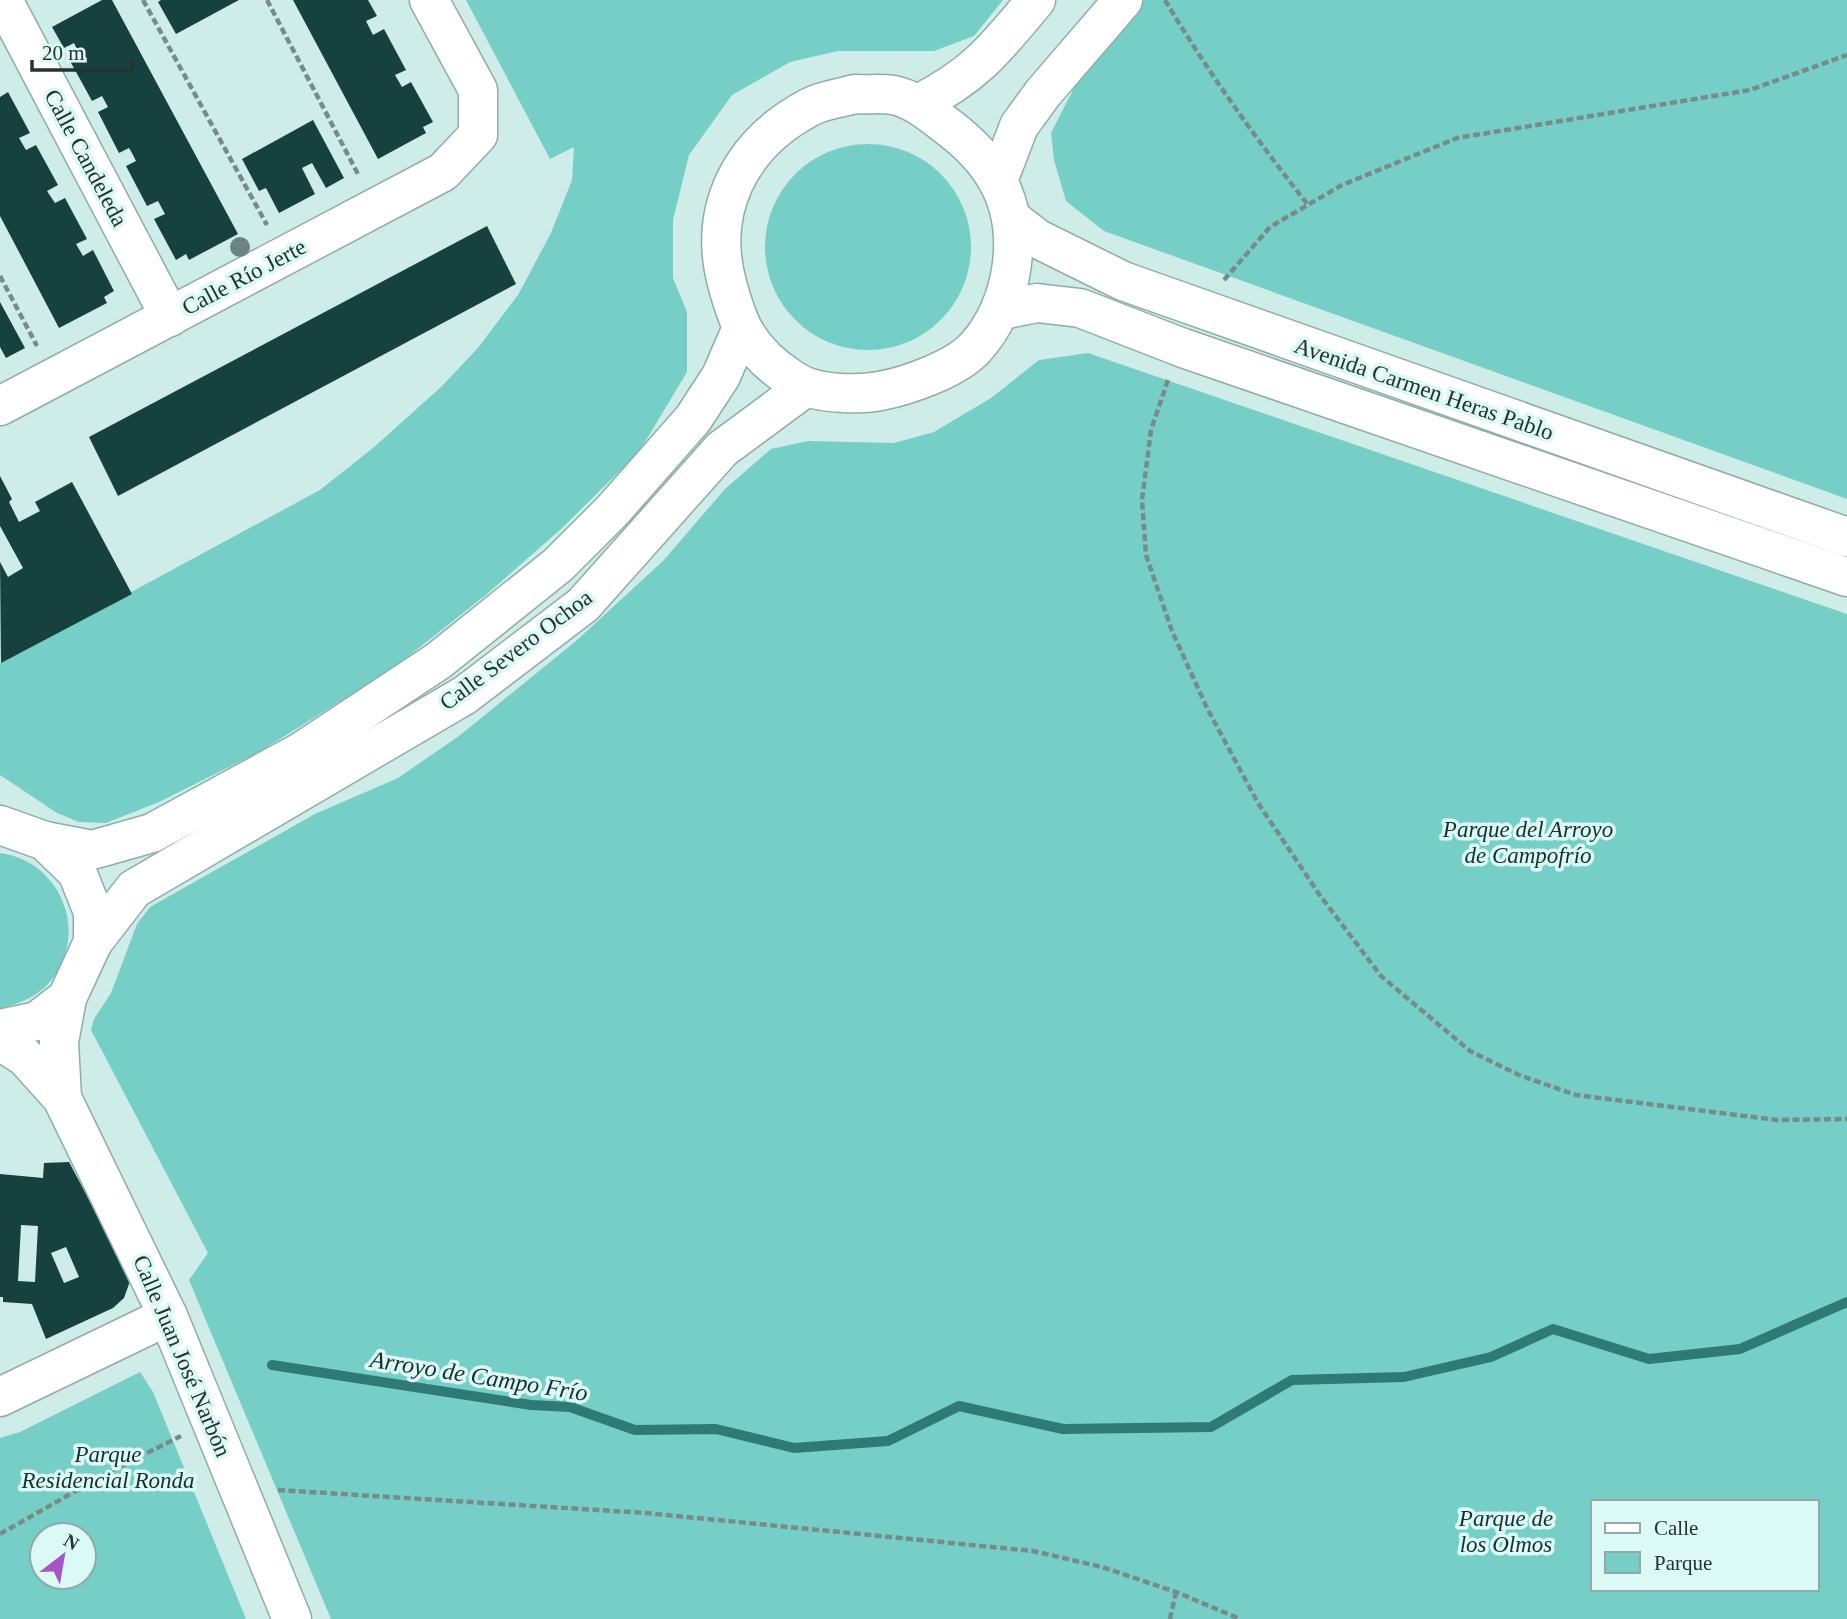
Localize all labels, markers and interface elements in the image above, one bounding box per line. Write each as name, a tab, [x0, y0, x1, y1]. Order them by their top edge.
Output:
scale bar	[32, 28, 131, 72]
text: 20 m	[42, 41, 85, 65]
street label: Calle Candeleda	[39, 85, 133, 231]
street label: Calle Río Jerte	[178, 234, 310, 320]
street label: Avenida Carmen Heras Pablo	[1291, 333, 1557, 445]
street label: Calle Severo Ochoa	[435, 585, 597, 715]
park label: Parque del Arroyo de Campofrío	[1442, 817, 1613, 868]
street label: Calle Juan José Narbón	[128, 1251, 236, 1461]
water label: Arroyo de Campo Frío	[366, 1346, 590, 1406]
park label: Parque Residencial Ronda	[20, 1442, 195, 1493]
legend	[1591, 1500, 1819, 1591]
park label: Parque de los Olmos	[1458, 1506, 1553, 1557]
text: Calle	[1654, 1516, 1698, 1540]
north arrow	[28, 1521, 98, 1591]
text: N	[60, 1529, 83, 1555]
text: Parque	[1654, 1551, 1712, 1575]

